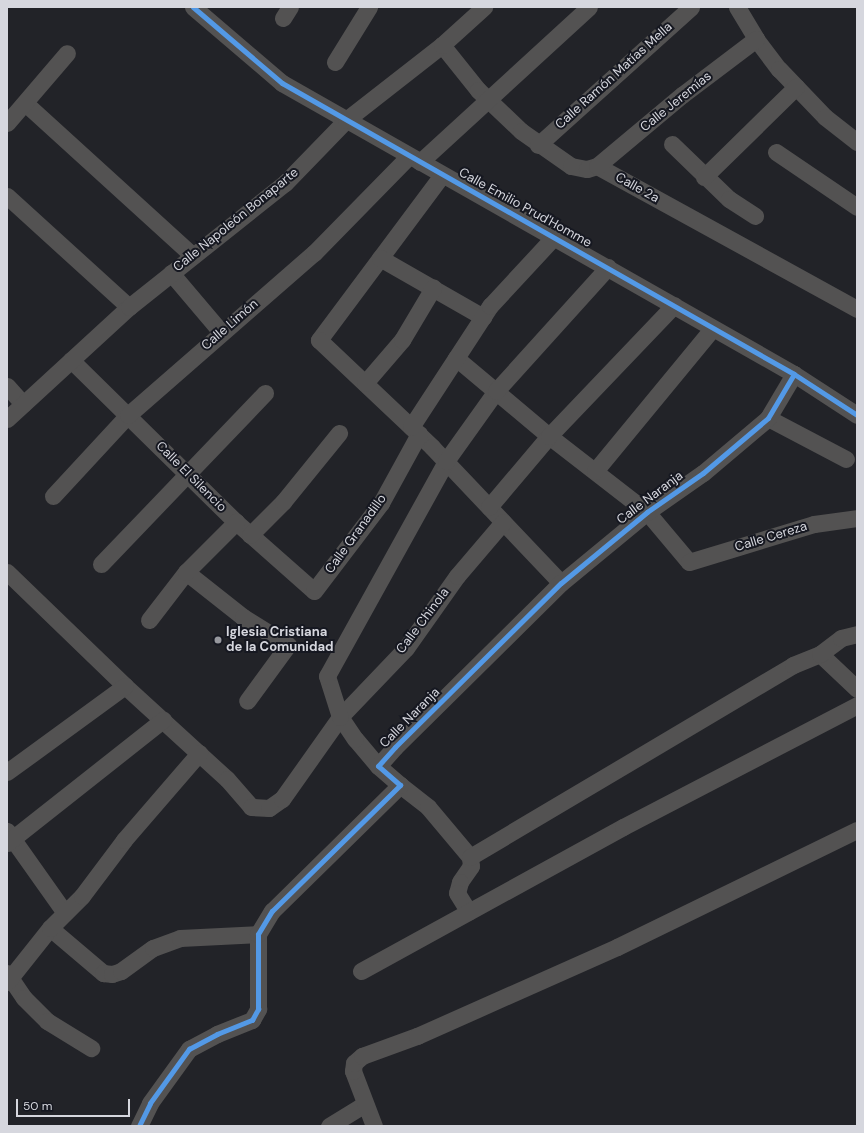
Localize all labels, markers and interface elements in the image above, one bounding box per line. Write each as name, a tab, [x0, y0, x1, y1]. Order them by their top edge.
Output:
street label: Calle Ramón Matías Mella	[552, 19, 676, 133]
street label: Calle Jeremías	[637, 69, 715, 135]
street label: Calle Napoleón Bonaparte	[170, 165, 302, 275]
street label: Calle Emilio Prud'Homme	[456, 165, 594, 251]
street label: Calle 2a	[612, 170, 662, 206]
street label: Calle Limón	[199, 296, 261, 354]
street label: Calle El Silencio	[152, 438, 230, 516]
street label: Calle Naranja	[614, 468, 686, 528]
street label: Calle Granadillo	[322, 491, 390, 577]
street label: Calle Cereza	[733, 519, 809, 555]
street label: Calle Chinola	[393, 585, 453, 657]
place label: Iglesia Cristiana de la Comunidad	[226, 625, 334, 656]
marker: Iglesia Cristiana de la Comunidad	[213, 635, 223, 645]
street label: Calle Naranja	[377, 685, 443, 751]
scale bar	[18, 1091, 132, 1117]
text: 50 m	[23, 1098, 52, 1114]

